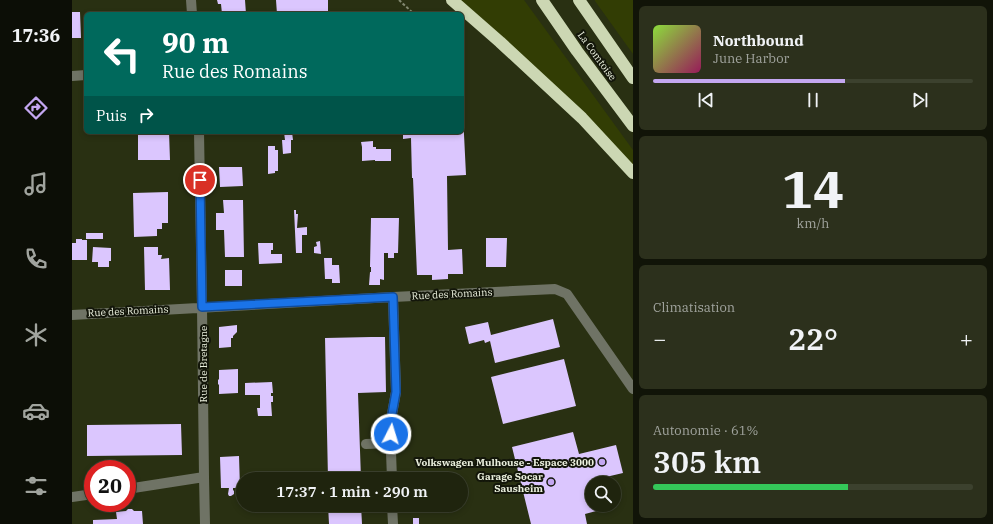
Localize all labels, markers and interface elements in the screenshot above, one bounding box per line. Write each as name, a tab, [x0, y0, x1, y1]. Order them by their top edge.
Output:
text: 17:36	[12, 24, 60, 47]
text: 90 m	[162, 24, 229, 61]
icon: left	[96, 28, 148, 80]
street label: La Comtoise	[575, 29, 619, 83]
text: Northbound	[713, 31, 804, 50]
text: June Harbor	[713, 50, 789, 67]
text: Rue des Romains	[162, 60, 307, 83]
icon: previous	[695, 89, 717, 111]
icon: pause	[802, 89, 824, 111]
icon: next	[909, 89, 931, 111]
icon: directions	[22, 94, 50, 122]
icon: right	[135, 104, 157, 126]
text: Puis	[96, 106, 127, 125]
text: 14	[782, 155, 844, 222]
pin	[183, 163, 217, 197]
icon: arrive	[189, 169, 211, 191]
icon: music	[22, 170, 50, 198]
text: km/h	[797, 215, 829, 232]
icon: phone	[22, 245, 50, 273]
street label: Rue des Romains	[411, 285, 493, 303]
text: Climatisation	[653, 299, 735, 316]
street label: Rue des Romains	[87, 302, 169, 320]
text: 22°	[788, 319, 838, 358]
icon: climate	[22, 321, 50, 349]
text: −	[653, 324, 666, 353]
text: +	[960, 324, 973, 353]
street label: Rue de Bretagne	[197, 326, 210, 402]
icon: car	[22, 397, 50, 425]
position arrow	[370, 413, 412, 455]
text: Autonomie · 61%	[653, 422, 758, 439]
text: 305 km	[653, 442, 761, 481]
place label: Volkswagen Mulhouse - Espace 3000	[415, 456, 594, 469]
marker: Volkswagen Mulhouse - Espace 3000	[597, 457, 607, 467]
speed limit sign: 20	[84, 460, 136, 512]
place label: Garage Socar Sausheim	[477, 470, 543, 495]
icon: filters	[22, 472, 50, 500]
map controls	[585, 476, 621, 512]
button: search	[585, 476, 621, 512]
marker: Garage Socar Sausheim	[546, 477, 556, 487]
text: 17:37 · 1 min · 290 m	[276, 482, 428, 501]

